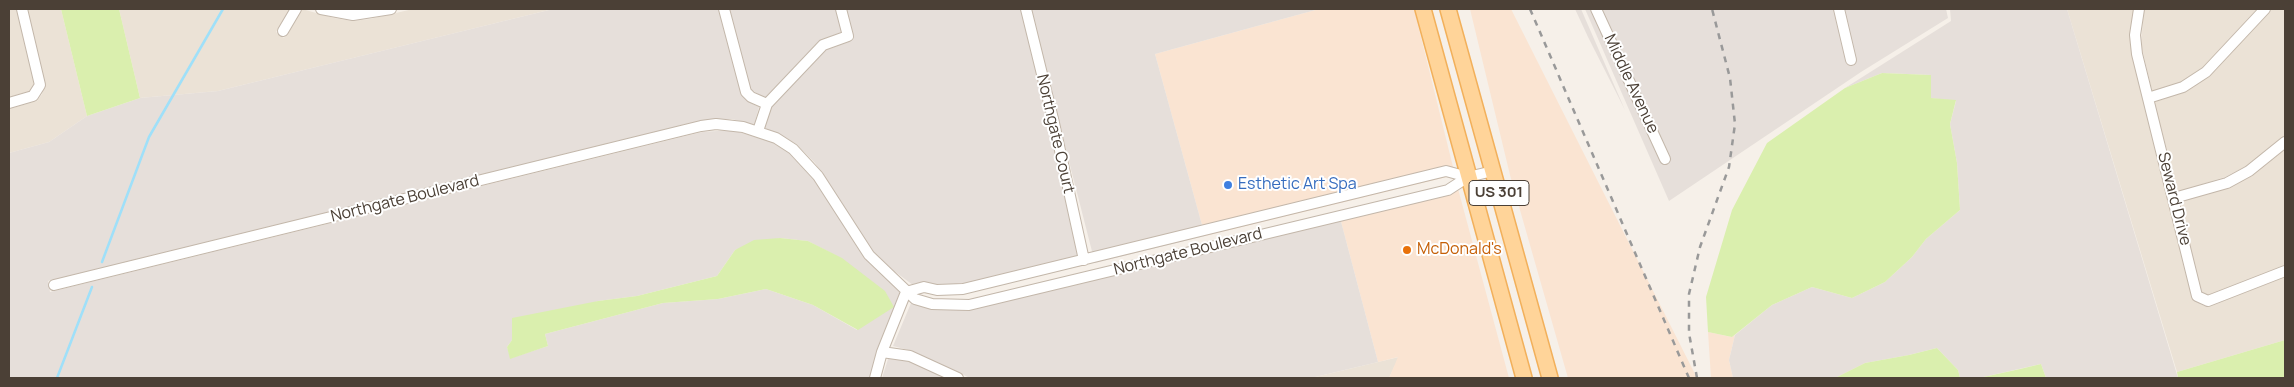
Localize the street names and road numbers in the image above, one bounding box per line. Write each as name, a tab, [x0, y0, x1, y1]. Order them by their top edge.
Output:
street label: Middle Avenue	[1600, 31, 1662, 137]
street label: Northgate Court	[1032, 73, 1078, 195]
street label: Seward Drive	[2153, 150, 2195, 248]
street label: Northgate Boulevard	[329, 171, 481, 227]
road number: US 301	[1469, 180, 1529, 206]
street label: Northgate Boulevard	[1112, 224, 1264, 280]

